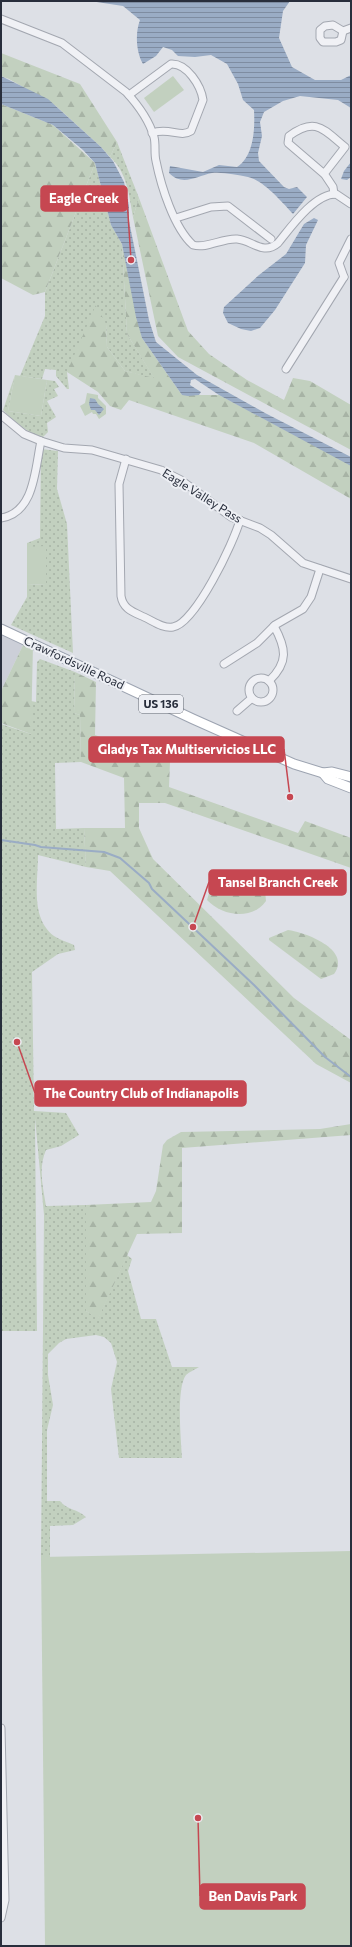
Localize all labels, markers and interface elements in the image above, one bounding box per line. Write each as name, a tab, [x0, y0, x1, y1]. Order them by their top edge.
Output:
callout: Eagle Creek	[41, 186, 127, 211]
text: Eagle Creek	[49, 190, 119, 206]
street label: Eagle Valley Pass	[160, 465, 245, 525]
street label: Crawfordsville Road	[22, 633, 127, 692]
road number: US 136	[139, 695, 183, 713]
callout: Gladys Tax Multiservicios LLC	[89, 737, 284, 762]
text: Gladys Tax Multiservicios LLC	[98, 741, 276, 757]
callout: Tansel Branch Creek	[209, 870, 346, 895]
text: Tansel Branch Creek	[218, 874, 339, 890]
callout: The Country Club of Indianapolis	[35, 1081, 246, 1106]
text: The Country Club of Indianapolis	[43, 1085, 239, 1101]
callout: Ben Davis Park	[200, 1884, 305, 1909]
text: Ben Davis Park	[208, 1888, 298, 1904]

